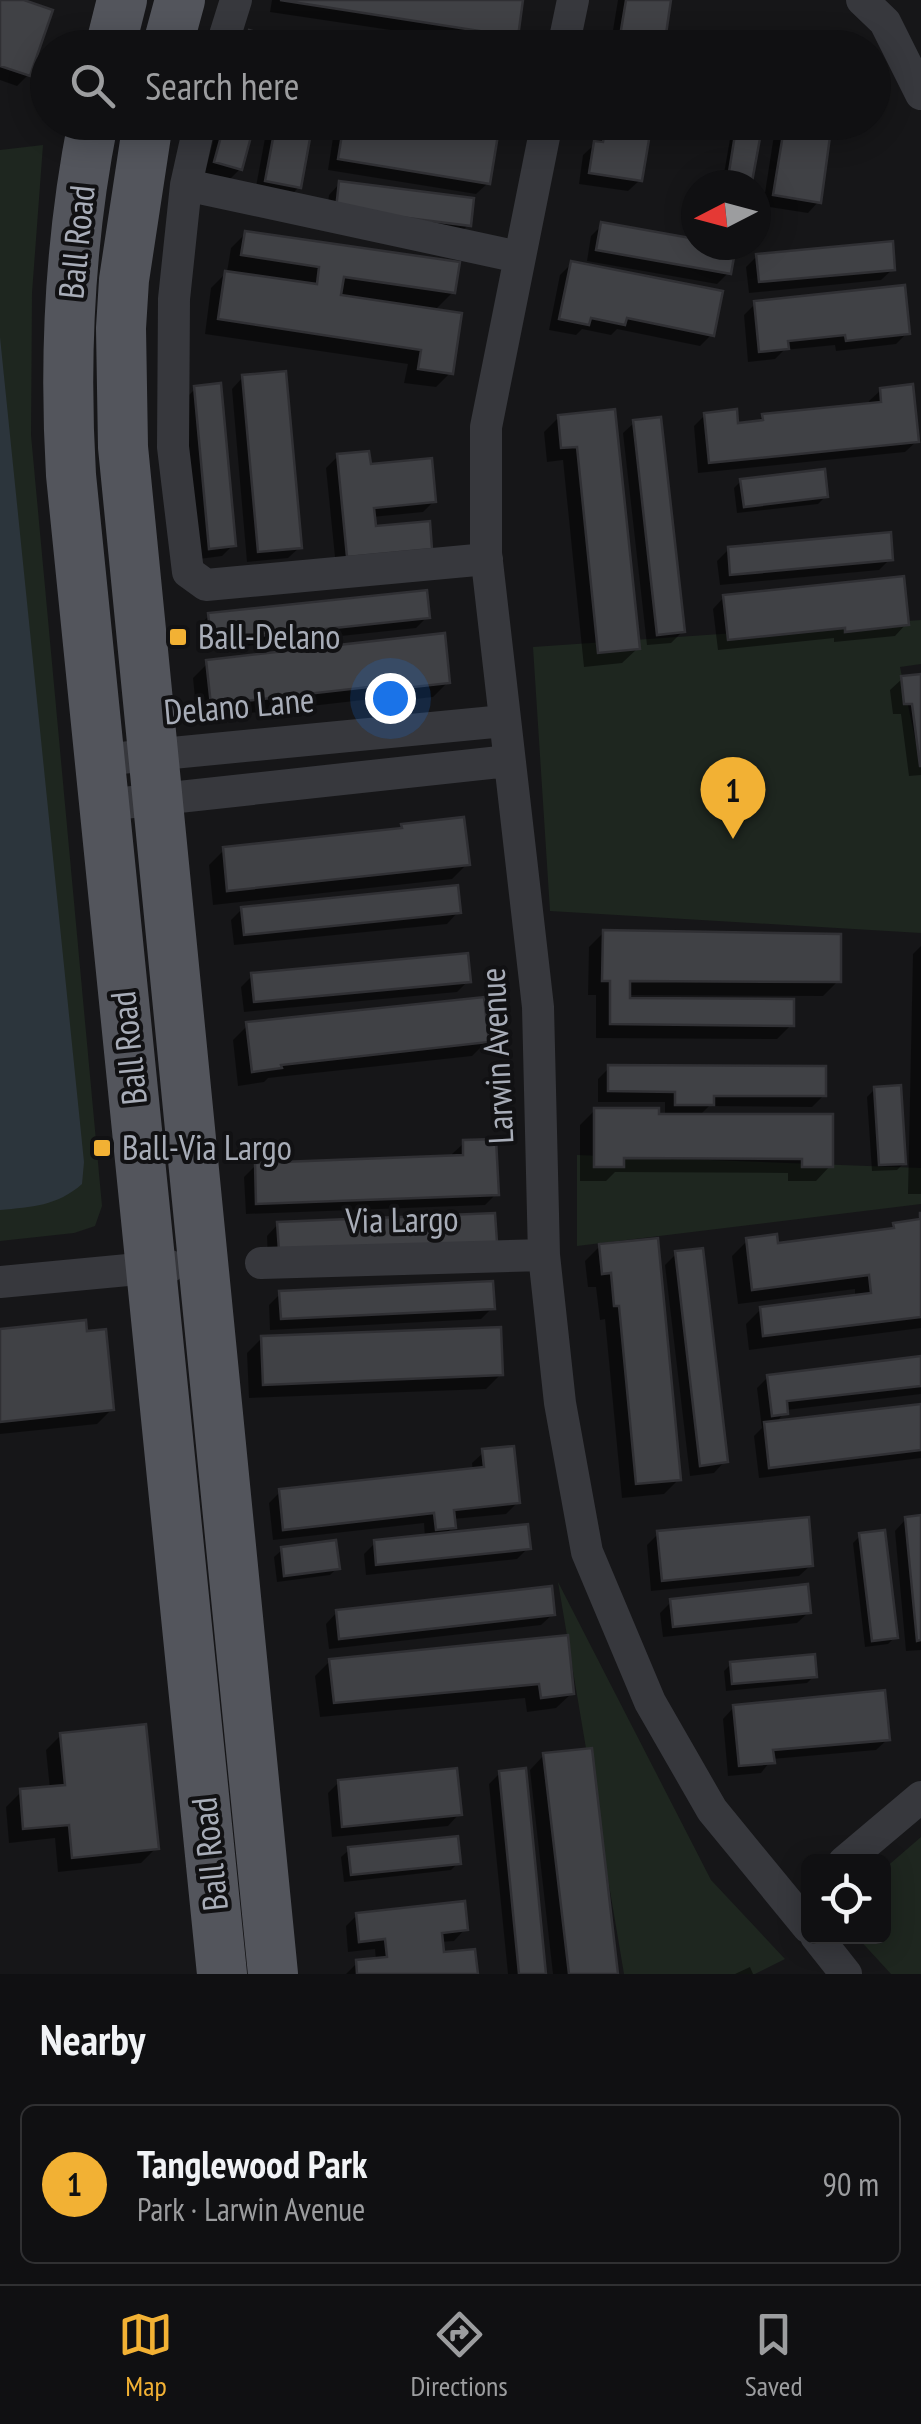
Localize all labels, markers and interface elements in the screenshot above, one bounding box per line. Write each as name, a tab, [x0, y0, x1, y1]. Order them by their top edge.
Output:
search box	[30, 30, 891, 140]
icon: search	[65, 58, 120, 113]
text: Search here	[145, 61, 299, 110]
north arrow	[681, 170, 771, 260]
street label: Ball Road	[47, 183, 105, 301]
place label: Ball-Delano	[198, 613, 340, 659]
marker: Ball-Delano	[167, 626, 189, 648]
your location	[365, 673, 416, 724]
street label: Delano Lane	[162, 676, 316, 734]
pin: 1	[700, 756, 766, 839]
street label: Larwin Avenue	[468, 967, 524, 1145]
street label: Ball Road	[99, 989, 157, 1107]
place label: Ball-Via Largo	[122, 1124, 292, 1170]
marker: Ball-Via Largo	[91, 1137, 113, 1159]
street label: Via Largo	[344, 1195, 459, 1243]
street label: Ball Road	[180, 1795, 238, 1913]
map controls	[801, 1854, 891, 1944]
button: locate	[801, 1854, 891, 1944]
text: Nearby	[40, 2012, 145, 2067]
text: Tanglewood Park	[137, 2139, 367, 2188]
text: 1	[67, 2163, 82, 2205]
text: 90 m	[823, 2163, 879, 2205]
text: Park · Larwin Avenue	[137, 2188, 365, 2230]
tab: Map	[118, 2307, 173, 2404]
tab: Directions	[410, 2307, 508, 2404]
tab: Saved	[745, 2307, 803, 2404]

